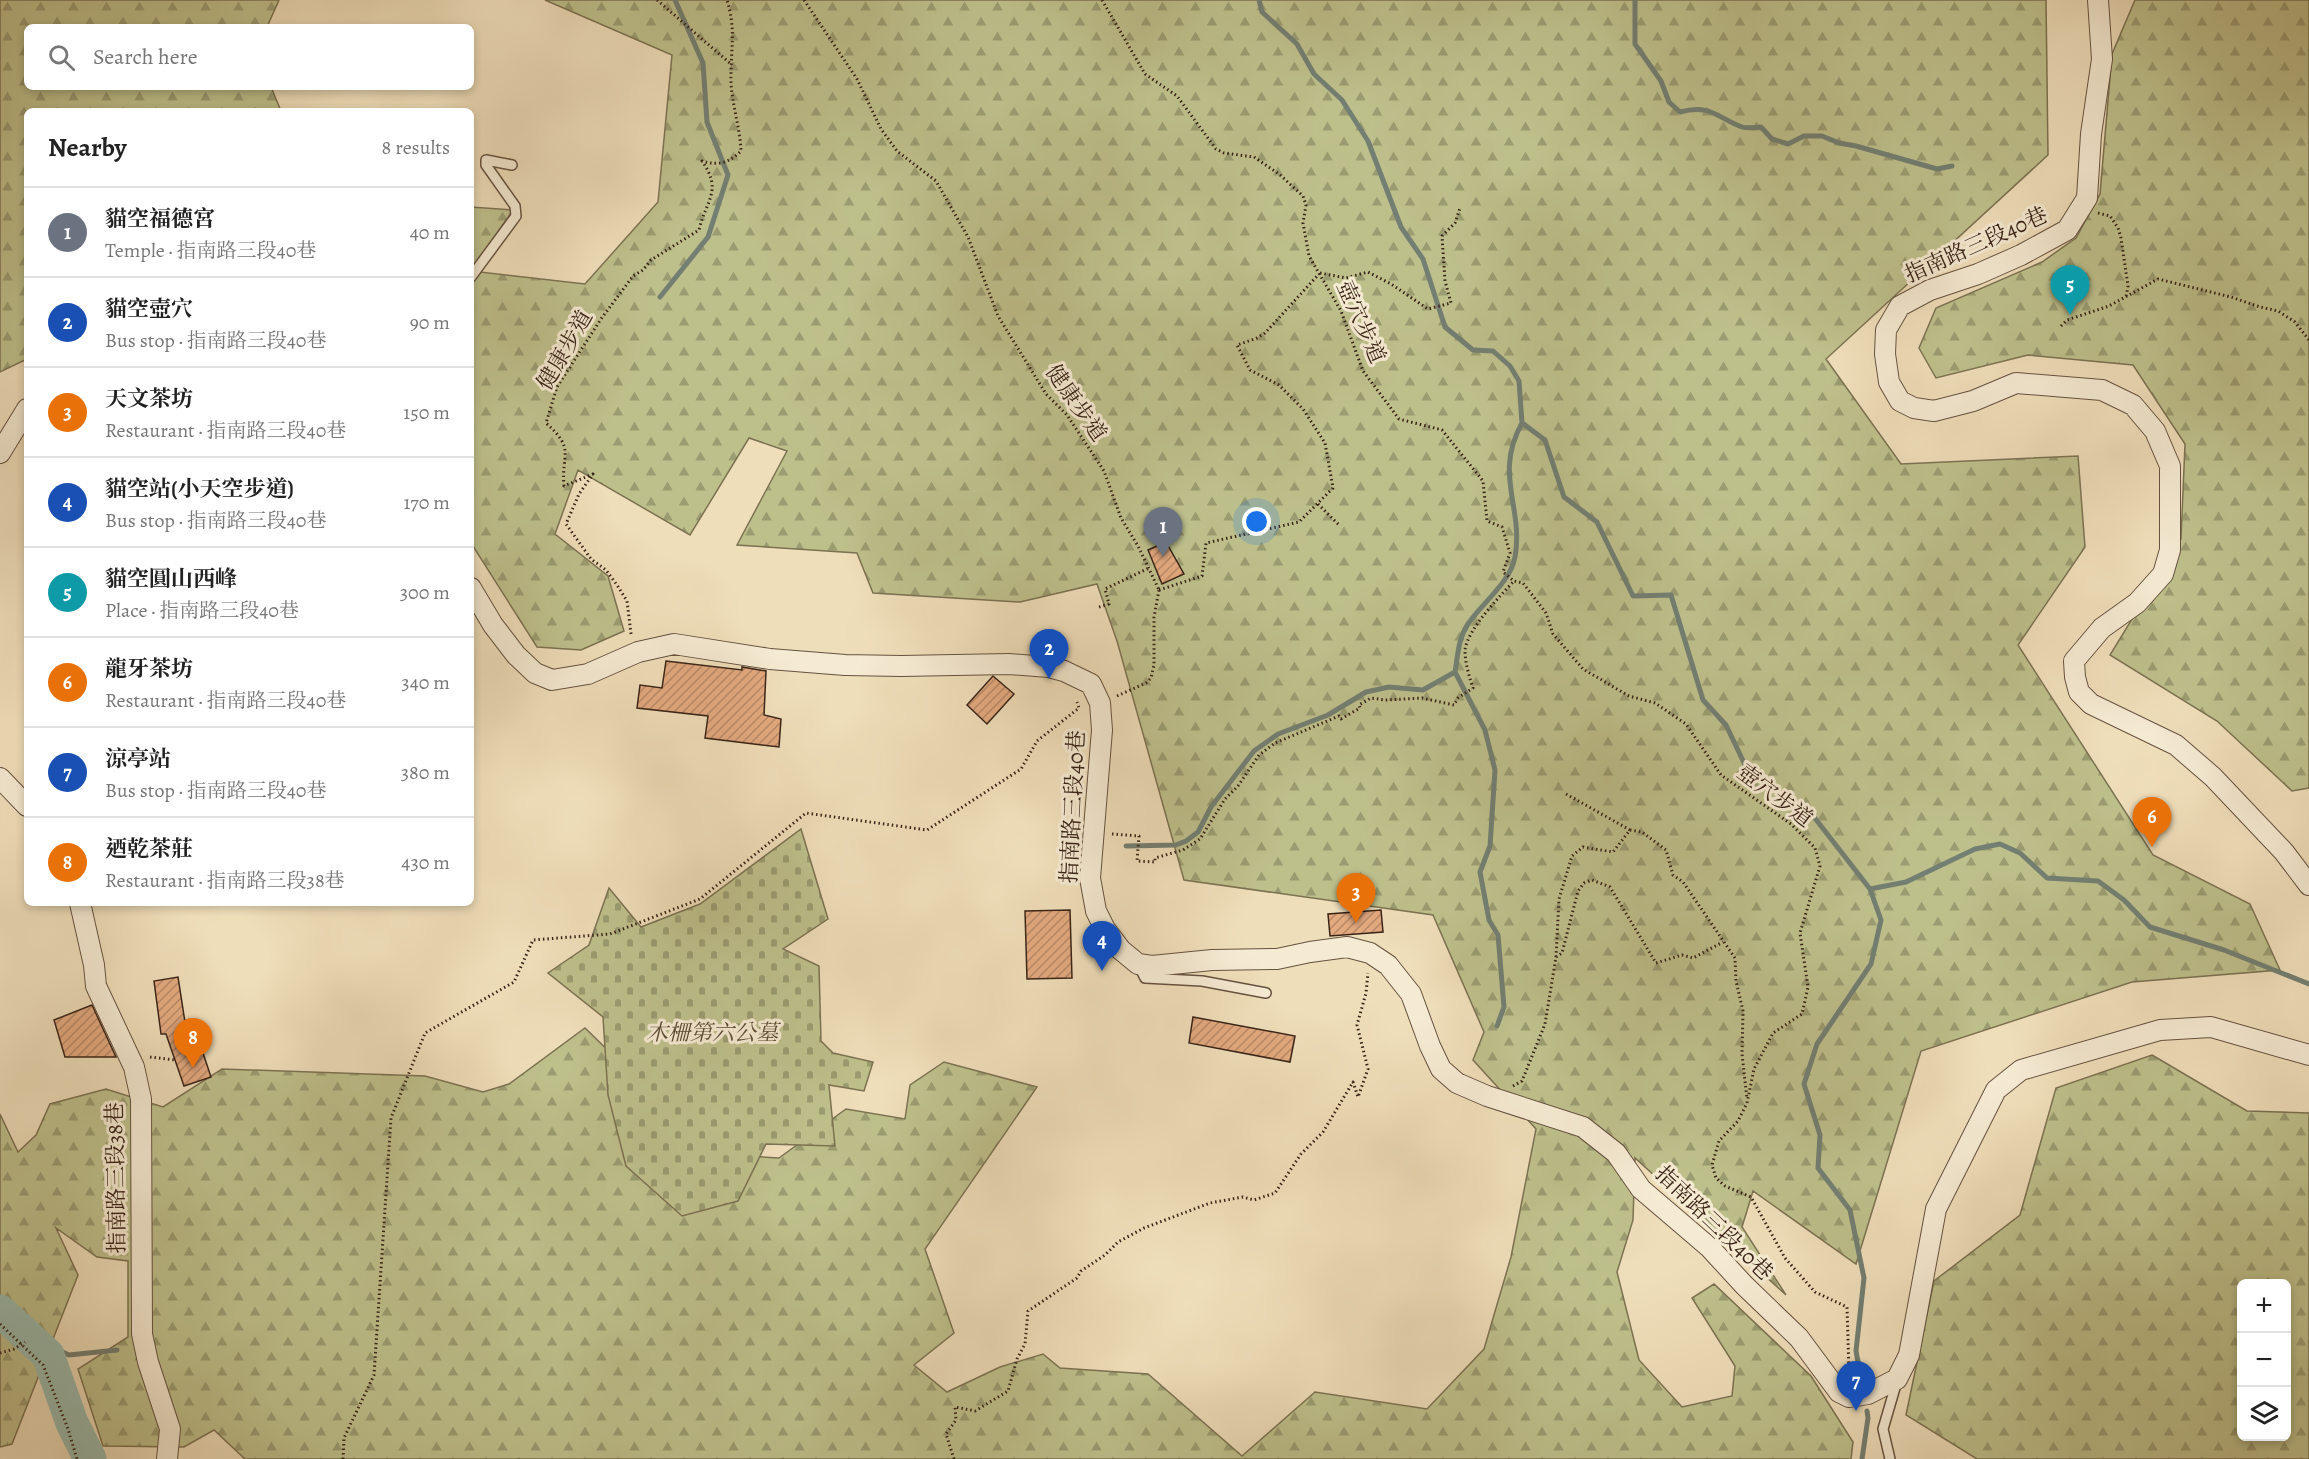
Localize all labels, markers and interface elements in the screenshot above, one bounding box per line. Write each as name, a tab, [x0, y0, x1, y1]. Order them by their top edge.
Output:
search box	[24, 24, 474, 90]
icon: search	[45, 41, 78, 74]
text: Search here	[93, 42, 198, 72]
text: Nearby	[48, 130, 127, 165]
text: 8 results	[382, 134, 450, 161]
street label: 指南路三段40巷	[1900, 200, 2052, 290]
text: 貓空福德宮	[105, 204, 215, 234]
text: 1	[64, 219, 71, 246]
text: 40 m	[410, 219, 450, 246]
text: Temple · 指南路三段40巷	[105, 237, 316, 264]
pin: 5	[2050, 266, 2090, 315]
street label: 壺穴步道	[1329, 276, 1393, 368]
text: 貓空壺穴	[105, 294, 193, 324]
street label: 健康步道	[530, 304, 600, 396]
text: 2	[63, 309, 72, 336]
text: 90 m	[410, 309, 450, 336]
text: Bus stop · 指南路三段40巷	[105, 327, 327, 354]
street label: 健康步道	[1038, 358, 1114, 448]
text: 天文茶坊	[105, 384, 193, 414]
text: 3	[63, 399, 72, 426]
text: 150 m	[403, 399, 450, 426]
text: Restaurant · 指南路三段40巷	[105, 417, 346, 444]
text: 貓空站(小天空步道)	[105, 474, 294, 504]
text: 4	[63, 489, 72, 516]
text: 170 m	[404, 489, 450, 516]
text: Bus stop · 指南路三段40巷	[105, 507, 327, 534]
your location	[1242, 507, 1271, 536]
pin: 1	[1144, 508, 1182, 557]
text: 貓空圓山西峰	[105, 564, 237, 594]
text: 5	[63, 579, 72, 606]
text: 300 m	[400, 579, 450, 606]
text: Place · 指南路三段40巷	[105, 597, 299, 624]
pin: 2	[1030, 630, 1068, 679]
text: 龍牙茶坊	[105, 654, 193, 684]
text: 6	[63, 669, 72, 696]
text: 340 m	[401, 669, 450, 696]
text: Restaurant · 指南路三段40巷	[105, 687, 346, 714]
street label: 指南路三段40巷	[1054, 729, 1092, 885]
text: 涼亭站	[105, 744, 171, 774]
street label: 壺穴步道	[1731, 758, 1819, 834]
text: 7	[63, 759, 72, 786]
text: 380 m	[401, 759, 450, 786]
text: Bus stop · 指南路三段40巷	[105, 777, 327, 804]
pin: 6	[2132, 798, 2172, 847]
text: 迺乾茶莊	[105, 834, 193, 864]
text: 8	[63, 849, 72, 876]
text: 430 m	[401, 849, 450, 876]
text: Restaurant · 指南路三段38巷	[105, 867, 345, 894]
pin: 3	[1336, 874, 1376, 923]
pin: 4	[1082, 922, 1122, 971]
pin: 8	[174, 1018, 212, 1068]
park label: 木柵第六公墓	[646, 1018, 782, 1048]
street label: 指南路三段38巷	[100, 1102, 132, 1254]
street label: 指南路三段40巷	[1648, 1159, 1780, 1287]
map controls	[2237, 1279, 2291, 1441]
button: +	[2237, 1279, 2291, 1333]
button: −	[2237, 1333, 2291, 1387]
pin: 7	[1836, 1362, 1876, 1411]
button: layers	[2237, 1387, 2291, 1441]

